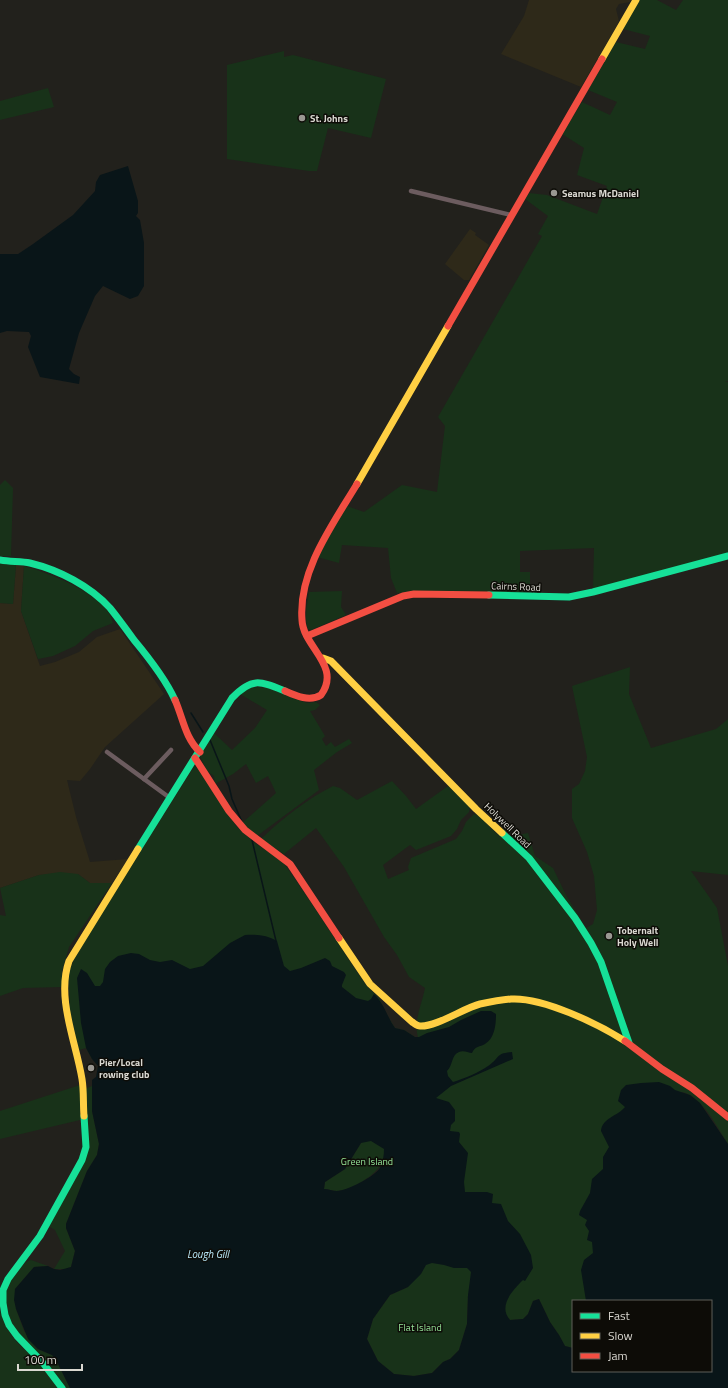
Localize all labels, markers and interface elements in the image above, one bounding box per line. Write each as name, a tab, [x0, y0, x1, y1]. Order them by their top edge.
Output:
place label: St. Johns	[310, 111, 348, 126]
marker: St. Johns	[297, 113, 307, 123]
place label: Seamus McDaniel	[562, 186, 639, 201]
marker: Seamus McDaniel	[549, 188, 559, 198]
street label: Cairns Road	[491, 578, 541, 595]
street label: Holywell Road	[481, 799, 535, 852]
place label: Tobernalt Holy Well	[617, 923, 659, 950]
marker: Tobernalt Holy Well	[604, 931, 614, 941]
place label: Pier/Local rowing club	[99, 1055, 150, 1082]
marker: Pier/Local rowing club	[86, 1063, 96, 1073]
park label: Green Island	[341, 1154, 393, 1169]
water label: Lough Gill	[187, 1246, 231, 1262]
legend	[572, 1300, 712, 1372]
text: Fast	[608, 1306, 631, 1325]
park label: Flat Island	[398, 1320, 442, 1335]
text: Slow	[608, 1326, 633, 1345]
scale bar	[18, 1346, 82, 1372]
text: Jam	[608, 1346, 628, 1365]
text: 100 m	[24, 1350, 57, 1369]

